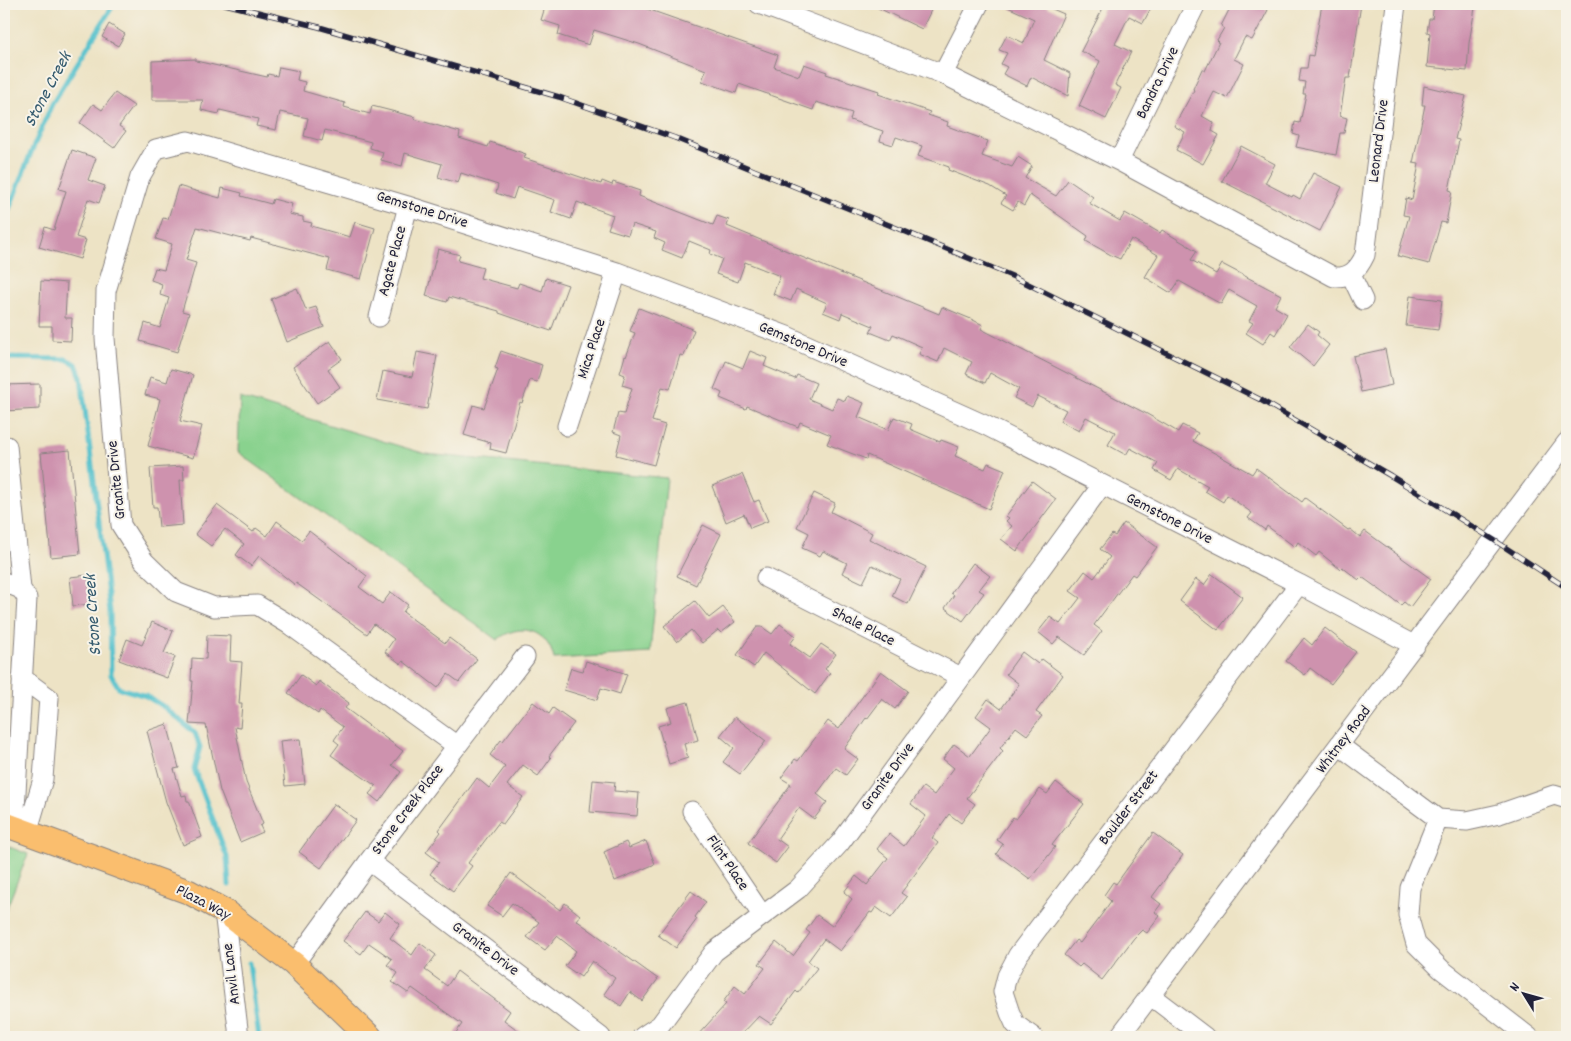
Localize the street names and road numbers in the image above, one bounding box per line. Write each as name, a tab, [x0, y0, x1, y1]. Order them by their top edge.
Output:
street label: Bandra Drive	[1131, 43, 1185, 123]
street label: Leonard Drive	[1362, 98, 1396, 184]
street label: Gemstone Drive	[373, 185, 471, 235]
street label: Agate Place	[373, 223, 413, 299]
street label: Mica Place	[571, 316, 613, 382]
street label: Gemstone Drive	[755, 316, 851, 374]
street label: Granite Drive	[101, 439, 133, 521]
street label: Gemstone Drive	[1122, 487, 1216, 551]
street label: Shale Place	[827, 601, 899, 653]
street label: Whitney Road	[1311, 701, 1377, 779]
street label: Granite Drive	[855, 738, 921, 816]
street label: Stone Creek Place	[366, 760, 450, 860]
street label: Boulder Street	[1093, 766, 1165, 850]
street label: Flint Place	[700, 830, 754, 896]
street label: Plaza Way	[172, 879, 235, 927]
street label: Granite Drive	[446, 916, 524, 982]
street label: Anvil Lane	[217, 942, 247, 1006]

